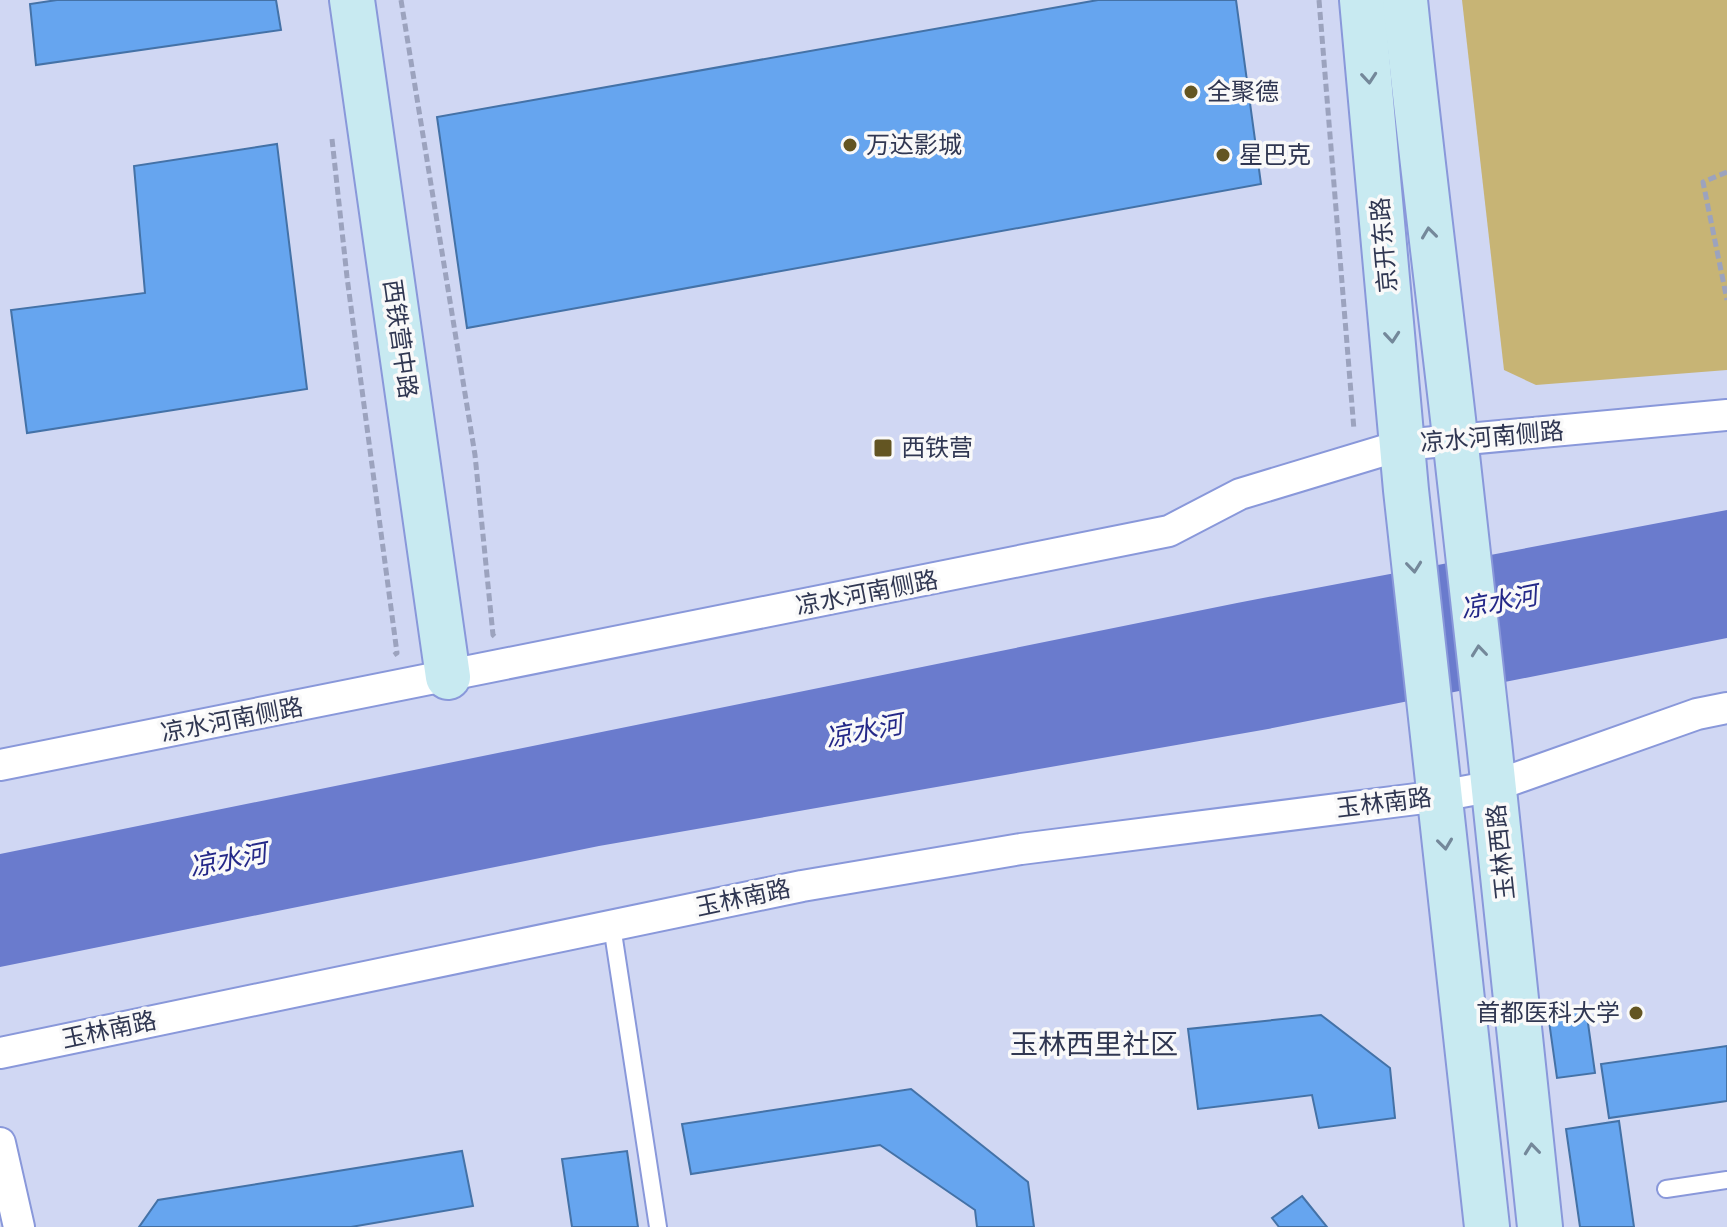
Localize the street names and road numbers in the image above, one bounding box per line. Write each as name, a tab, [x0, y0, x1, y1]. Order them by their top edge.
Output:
street label: 京开东路	[1366, 196, 1403, 294]
street label: 西铁营中路	[377, 278, 422, 401]
street label: 凉水河南侧路	[1419, 417, 1565, 458]
street label: 凉水河南侧路	[794, 566, 941, 621]
street label: 凉水河南侧路	[159, 693, 306, 748]
street label: 玉林南路	[1335, 783, 1433, 824]
street label: 玉林西路	[1482, 803, 1521, 901]
street label: 玉林南路	[693, 874, 793, 923]
street label: 玉林南路	[59, 1006, 159, 1055]

